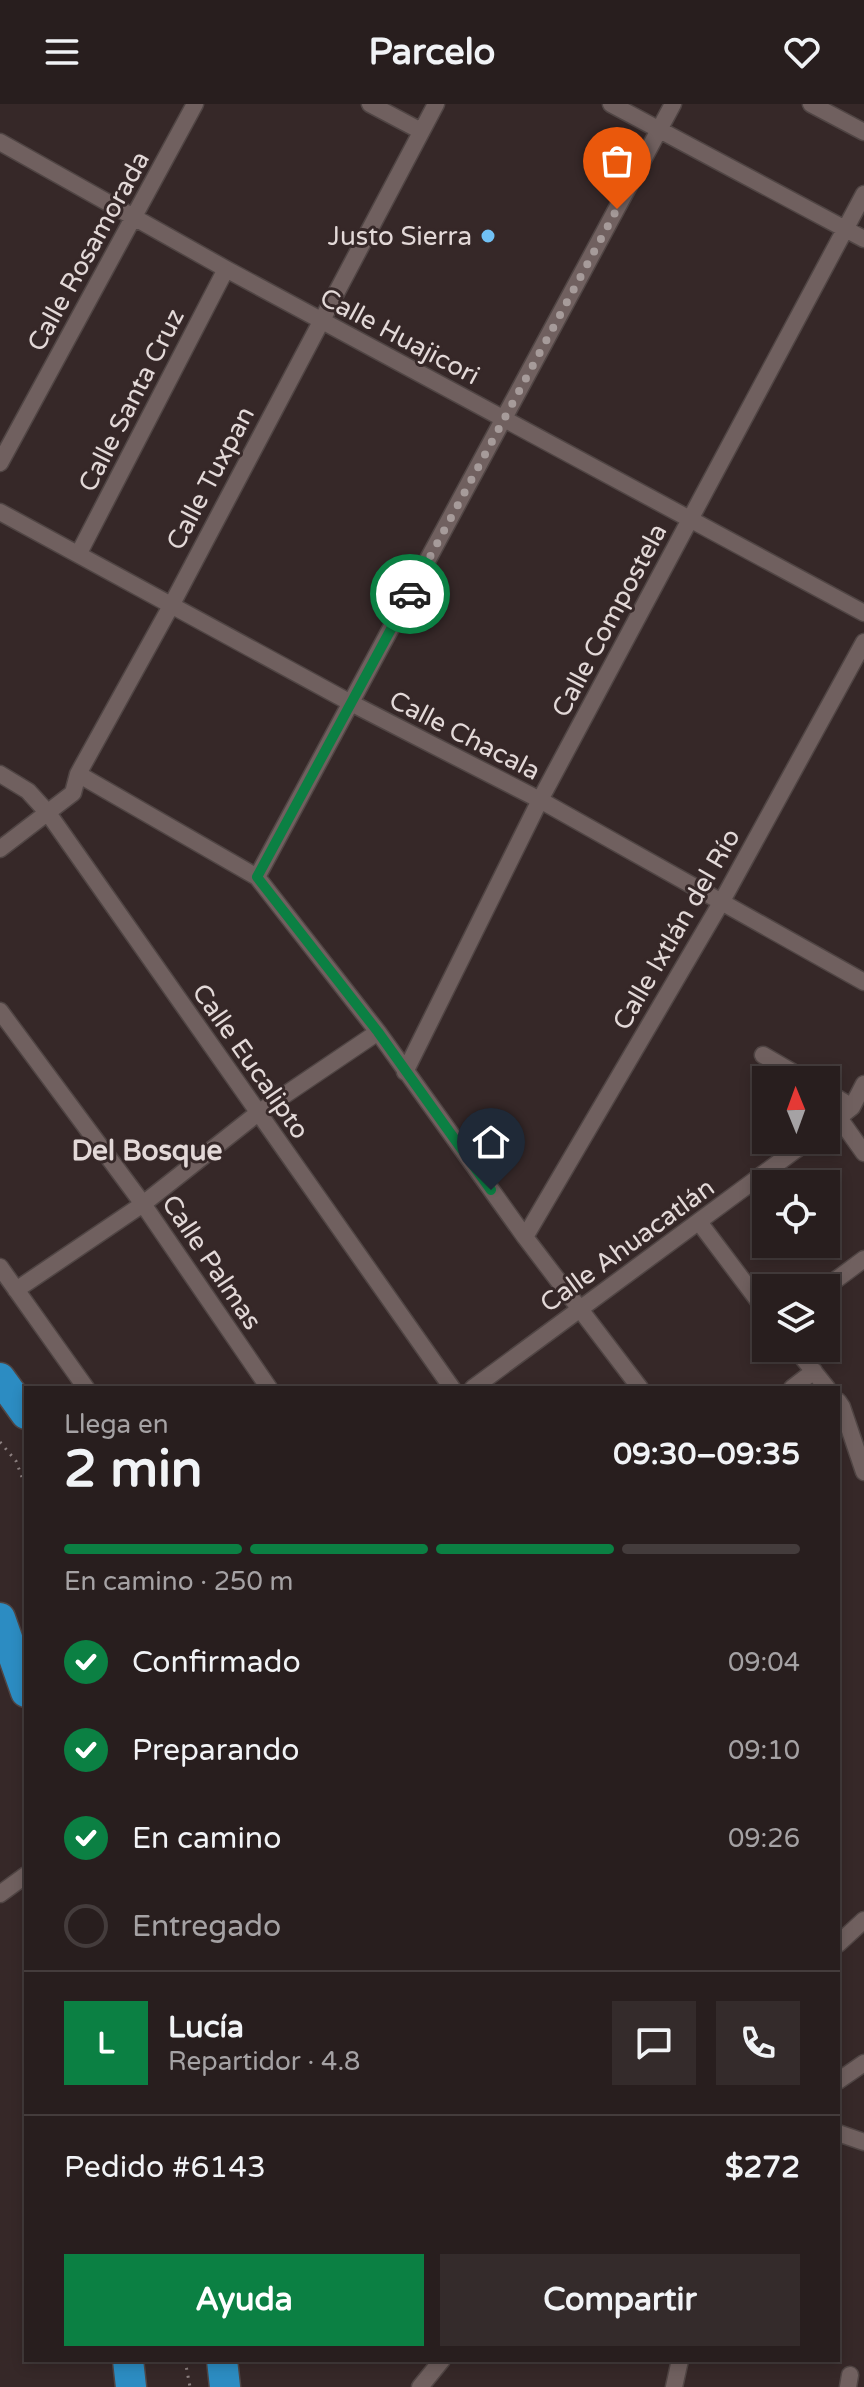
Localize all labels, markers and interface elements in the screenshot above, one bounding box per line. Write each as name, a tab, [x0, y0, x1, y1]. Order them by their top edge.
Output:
icon: menu	[40, 30, 84, 74]
icon: heart	[780, 30, 824, 74]
text: Parcelo	[368, 31, 496, 74]
pin	[583, 127, 651, 209]
icon: bag	[595, 139, 639, 183]
street label: Calle Rosamorada	[21, 146, 156, 357]
place label: Justo Sierra	[328, 221, 472, 252]
marker: Justo Sierra	[479, 227, 497, 245]
street label: Calle Huajicori	[315, 281, 485, 391]
street label: Calle Santa Cruz	[72, 304, 191, 497]
street label: Calle Tuxpan	[160, 401, 261, 555]
street label: Calle Compostela	[545, 518, 673, 722]
courier	[370, 554, 450, 634]
icon: car	[388, 572, 432, 616]
street label: Calle Chacala	[384, 684, 545, 787]
street label: Calle Ixtlán del Río	[606, 823, 747, 1035]
street label: Calle Eucalipto	[186, 978, 316, 1145]
north arrow	[752, 1066, 840, 1154]
map controls	[752, 1066, 840, 1362]
pin	[457, 1108, 525, 1190]
icon: home	[469, 1120, 513, 1164]
district label: Del Bosque	[72, 1134, 223, 1168]
button: locate	[752, 1170, 840, 1258]
street label: Calle Ahuacatlán	[534, 1172, 720, 1319]
street label: Calle Palmas	[155, 1189, 268, 1336]
button: layers	[752, 1274, 840, 1362]
text: Llega en	[64, 1409, 169, 1440]
text: 09:30–09:35	[613, 1436, 800, 1473]
text: 2 min	[64, 1438, 203, 1501]
text: En camino · 250 m	[64, 1566, 293, 1597]
icon: check	[64, 1640, 108, 1684]
text: Confirmado	[132, 1644, 301, 1681]
text: 09:04	[728, 1647, 800, 1678]
icon: check	[64, 1728, 108, 1772]
text: Preparando	[132, 1732, 300, 1769]
text: 09:10	[728, 1735, 800, 1766]
icon: check	[64, 1816, 108, 1860]
text: En camino	[132, 1820, 281, 1857]
text: 09:26	[728, 1823, 800, 1854]
text: Entregado	[132, 1908, 281, 1945]
button: chat	[612, 2001, 696, 2085]
button: phone	[716, 2001, 800, 2085]
text: Lucía	[168, 2009, 244, 2046]
text: L	[97, 2025, 115, 2062]
text: Repartidor · 4.8	[168, 2046, 360, 2077]
text: Pedido #6143	[64, 2149, 266, 2186]
text: $272	[725, 2149, 800, 2186]
button: Ayuda	[64, 2254, 424, 2346]
button: Compartir	[440, 2254, 800, 2346]

